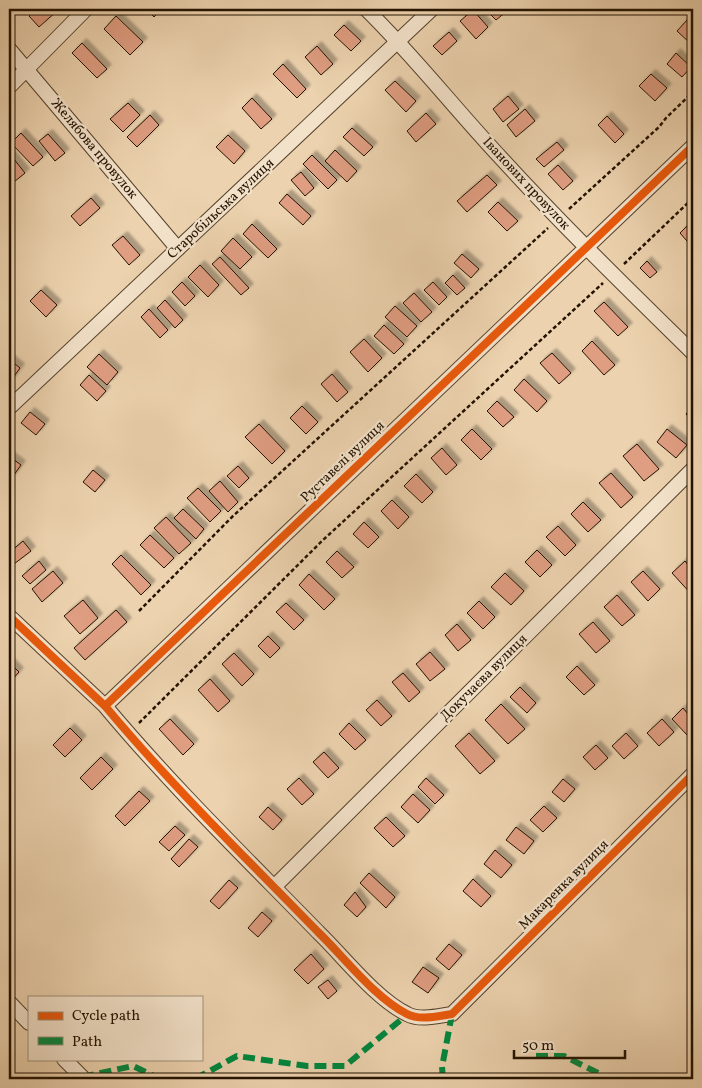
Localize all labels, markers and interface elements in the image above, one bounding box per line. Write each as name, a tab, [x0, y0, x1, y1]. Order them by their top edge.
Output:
street label: Желябова провулок	[46, 95, 142, 204]
street label: Іванових провулок	[478, 133, 574, 235]
street label: Старобільська вулиця	[163, 154, 279, 264]
street label: Руставелі вулиця	[297, 417, 389, 507]
street label: Докучаєва вулиця	[436, 630, 532, 726]
street label: Макаренка вулиця	[515, 836, 613, 934]
legend	[28, 996, 202, 1060]
text: Cycle path	[72, 1006, 140, 1027]
scale bar	[514, 1028, 626, 1060]
text: Path	[72, 1032, 102, 1053]
text: 50 m	[522, 1036, 554, 1057]

